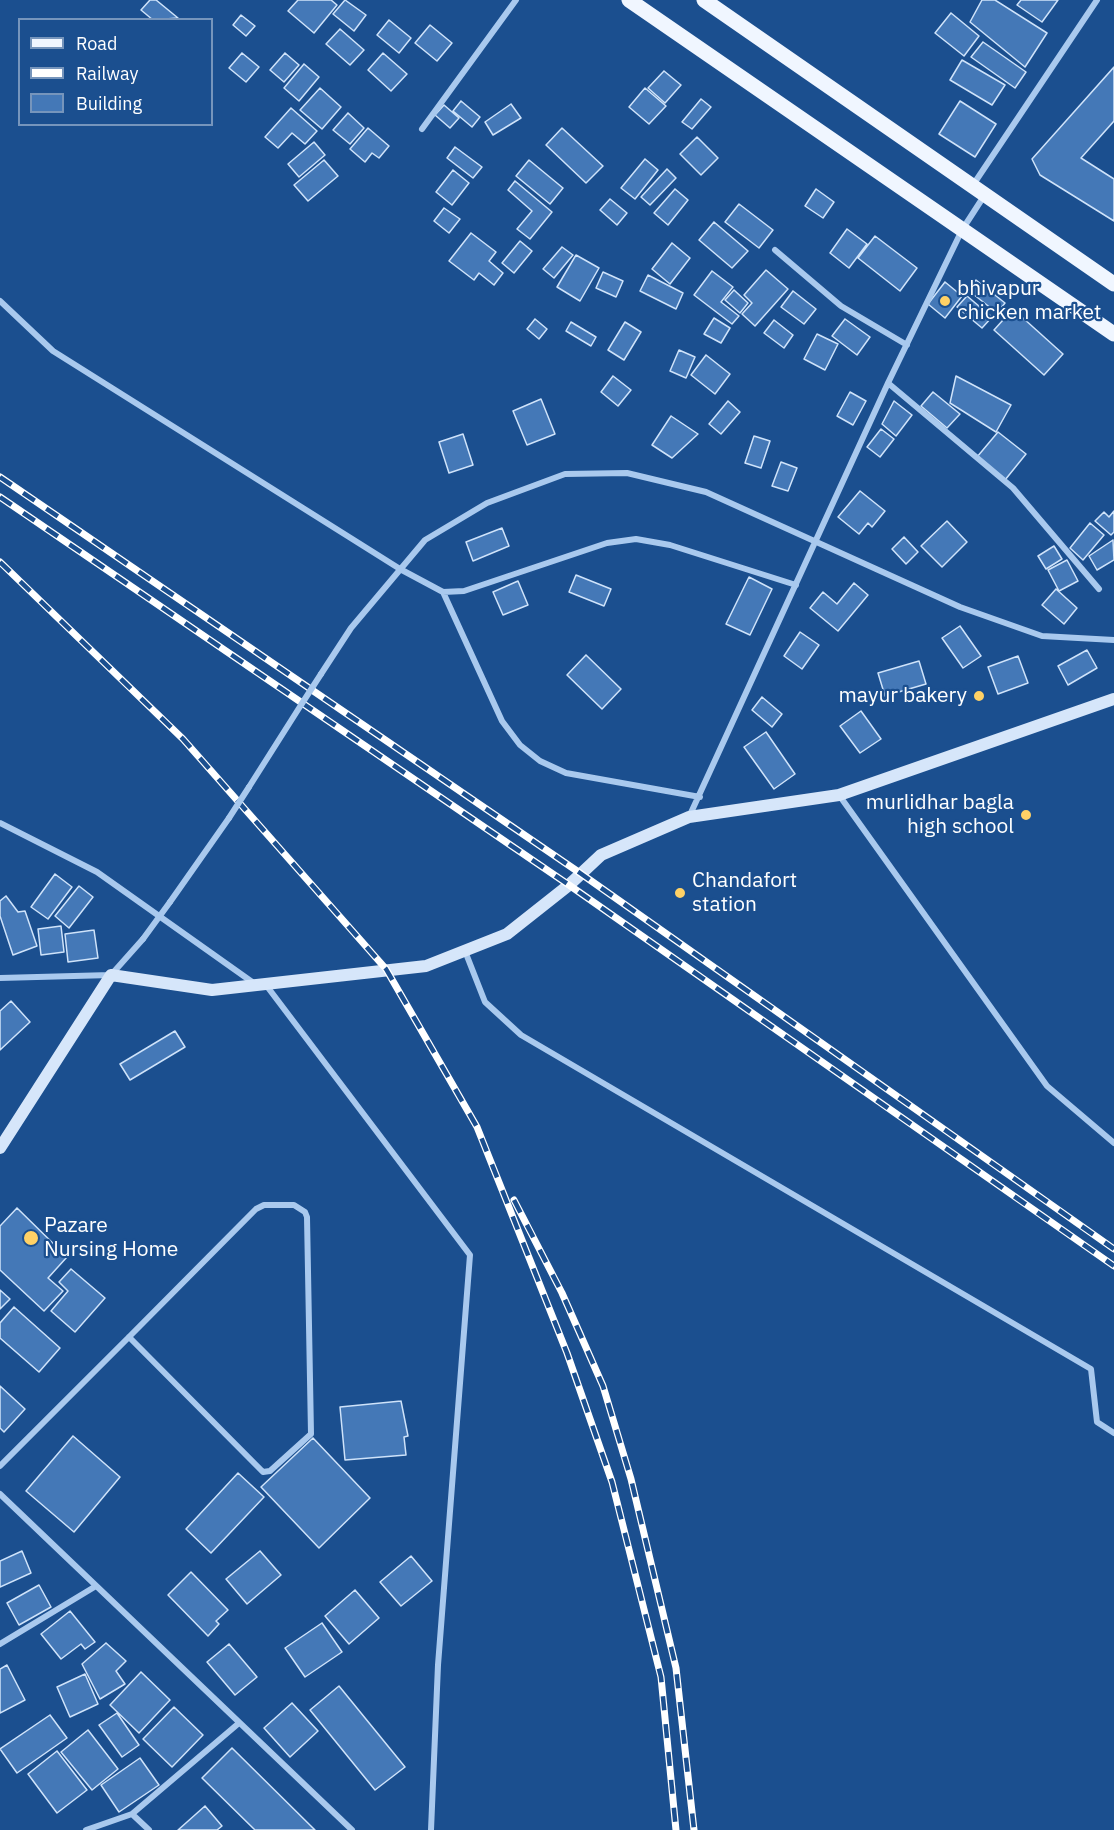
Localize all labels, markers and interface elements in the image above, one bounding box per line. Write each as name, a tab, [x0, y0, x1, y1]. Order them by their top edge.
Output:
legend	[18, 18, 213, 126]
text: Road	[76, 32, 117, 55]
text: Railway	[76, 62, 138, 85]
text: Building	[76, 92, 142, 115]
place label: bhivapur chicken market	[957, 276, 1101, 326]
marker: bhivapur chicken market	[938, 294, 952, 308]
place label: mayur bakery	[838, 683, 967, 709]
marker: mayur bakery	[972, 689, 986, 703]
place label: murlidhar bagla high school	[866, 790, 1014, 840]
marker: murlidhar bagla high school	[1019, 808, 1033, 822]
place label: Chandafort station	[692, 868, 797, 918]
marker: Chandafort station	[673, 886, 687, 900]
place label: Pazare Nursing Home	[44, 1213, 178, 1263]
marker: Pazare Nursing Home	[22, 1229, 40, 1247]

